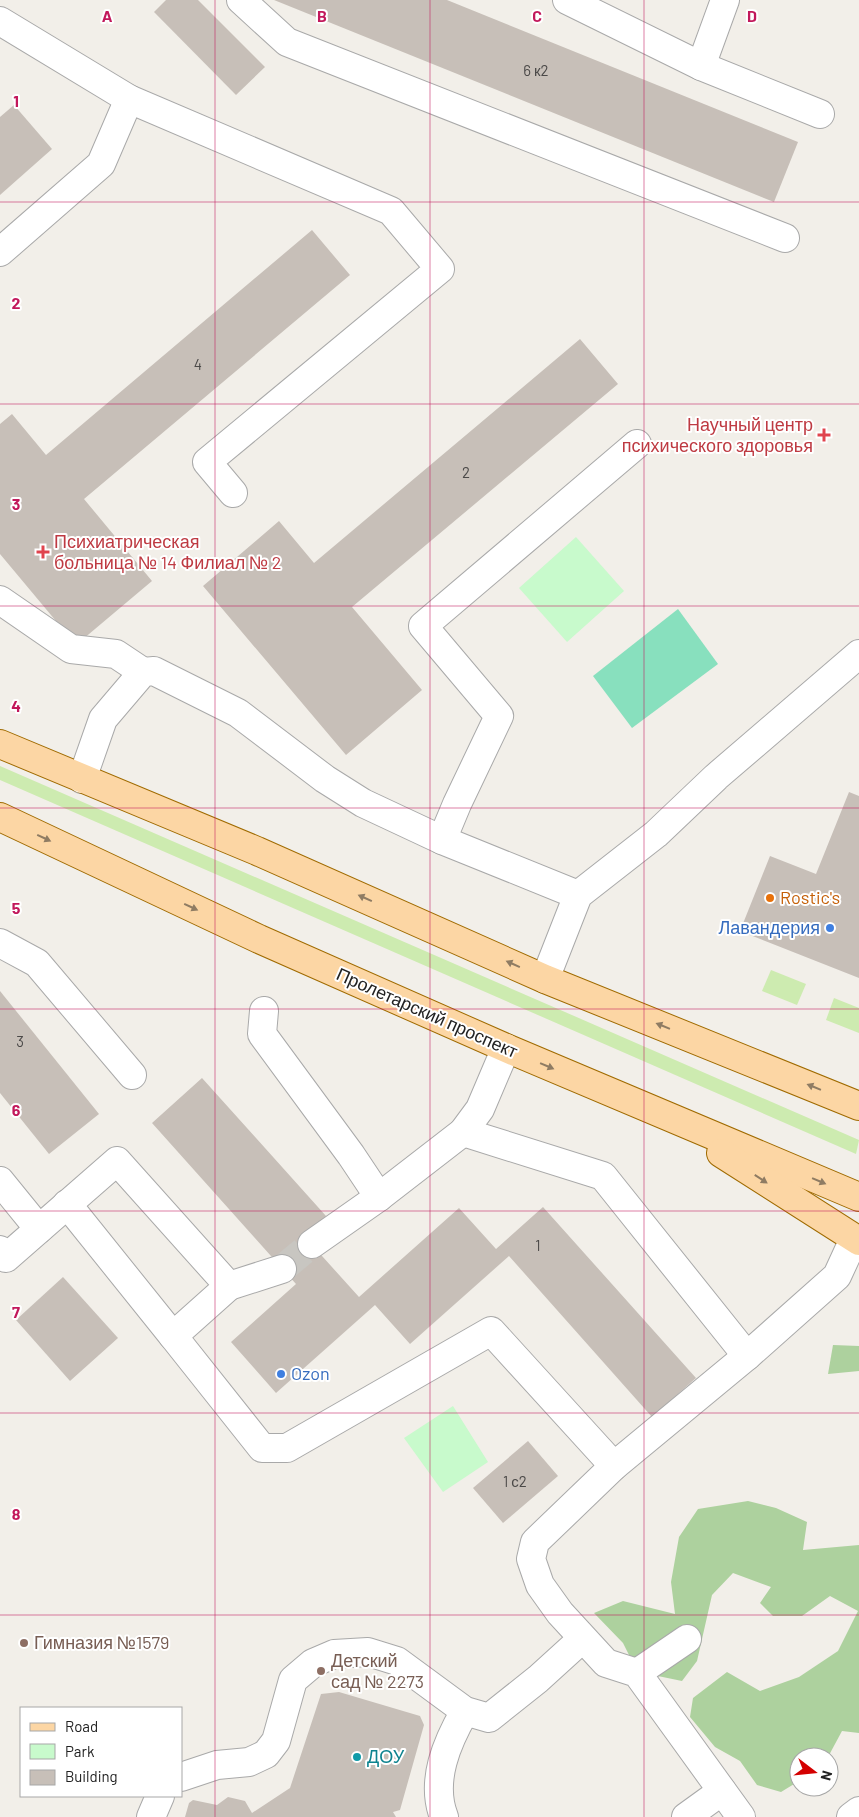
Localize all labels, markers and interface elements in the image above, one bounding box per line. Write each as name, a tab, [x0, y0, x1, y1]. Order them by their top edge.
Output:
text: A	[102, 6, 113, 25]
text: B	[317, 6, 327, 25]
text: C	[532, 6, 542, 25]
text: D	[747, 6, 757, 25]
house number: 6 к2	[523, 61, 549, 79]
text: 1	[13, 91, 19, 110]
text: 2	[12, 293, 21, 312]
house number: 4	[194, 355, 202, 373]
place label: Научный центр психического здоровья	[622, 413, 813, 456]
marker: Научный центр психического здоровья	[817, 428, 831, 442]
house number: 2	[462, 463, 470, 481]
text: 3	[12, 494, 20, 513]
place label: Психиатрическая больница № 14 Филиал № 2	[54, 530, 281, 573]
marker: Психиатрическая больница № 14 Филиал № 2	[36, 545, 50, 559]
text: 4	[11, 696, 21, 715]
one-way arrow	[37, 834, 51, 842]
place label: Rostic's	[780, 886, 840, 908]
marker: Rostic's	[764, 892, 776, 904]
one-way arrow	[358, 894, 372, 902]
text: 5	[12, 898, 21, 917]
one-way arrow	[184, 904, 198, 912]
place label: Лавандерия	[719, 916, 820, 938]
marker: Лавандерия	[824, 922, 836, 934]
one-way arrow	[506, 960, 520, 968]
street label: Пролетарский проспект	[333, 962, 521, 1062]
one-way arrow	[656, 1022, 670, 1030]
house number: 3	[16, 1032, 24, 1050]
one-way arrow	[540, 1062, 555, 1070]
one-way arrow	[807, 1083, 821, 1091]
text: 6	[12, 1100, 21, 1119]
one-way arrow	[754, 1174, 767, 1184]
one-way arrow	[812, 1177, 826, 1185]
house number: 1	[535, 1236, 541, 1254]
text: 7	[12, 1302, 20, 1321]
place label: Ozon	[291, 1362, 330, 1384]
marker: Ozon	[275, 1368, 287, 1380]
house number: 1 с2	[503, 1472, 527, 1490]
text: 8	[12, 1504, 21, 1523]
place label: Гимназия №1579	[34, 1631, 169, 1653]
marker: Гимназия №1579	[18, 1637, 30, 1649]
place label: Детский сад № 2273	[331, 1649, 424, 1692]
marker: Детский сад № 2273	[315, 1665, 327, 1677]
legend	[20, 1707, 182, 1797]
text: Road	[65, 1717, 98, 1735]
text: Park	[65, 1742, 95, 1760]
place label: ДОУ	[367, 1745, 405, 1767]
north arrow	[789, 1747, 839, 1797]
marker: ДОУ	[351, 1751, 363, 1763]
text: Building	[65, 1767, 118, 1785]
text: N	[818, 1769, 836, 1783]

